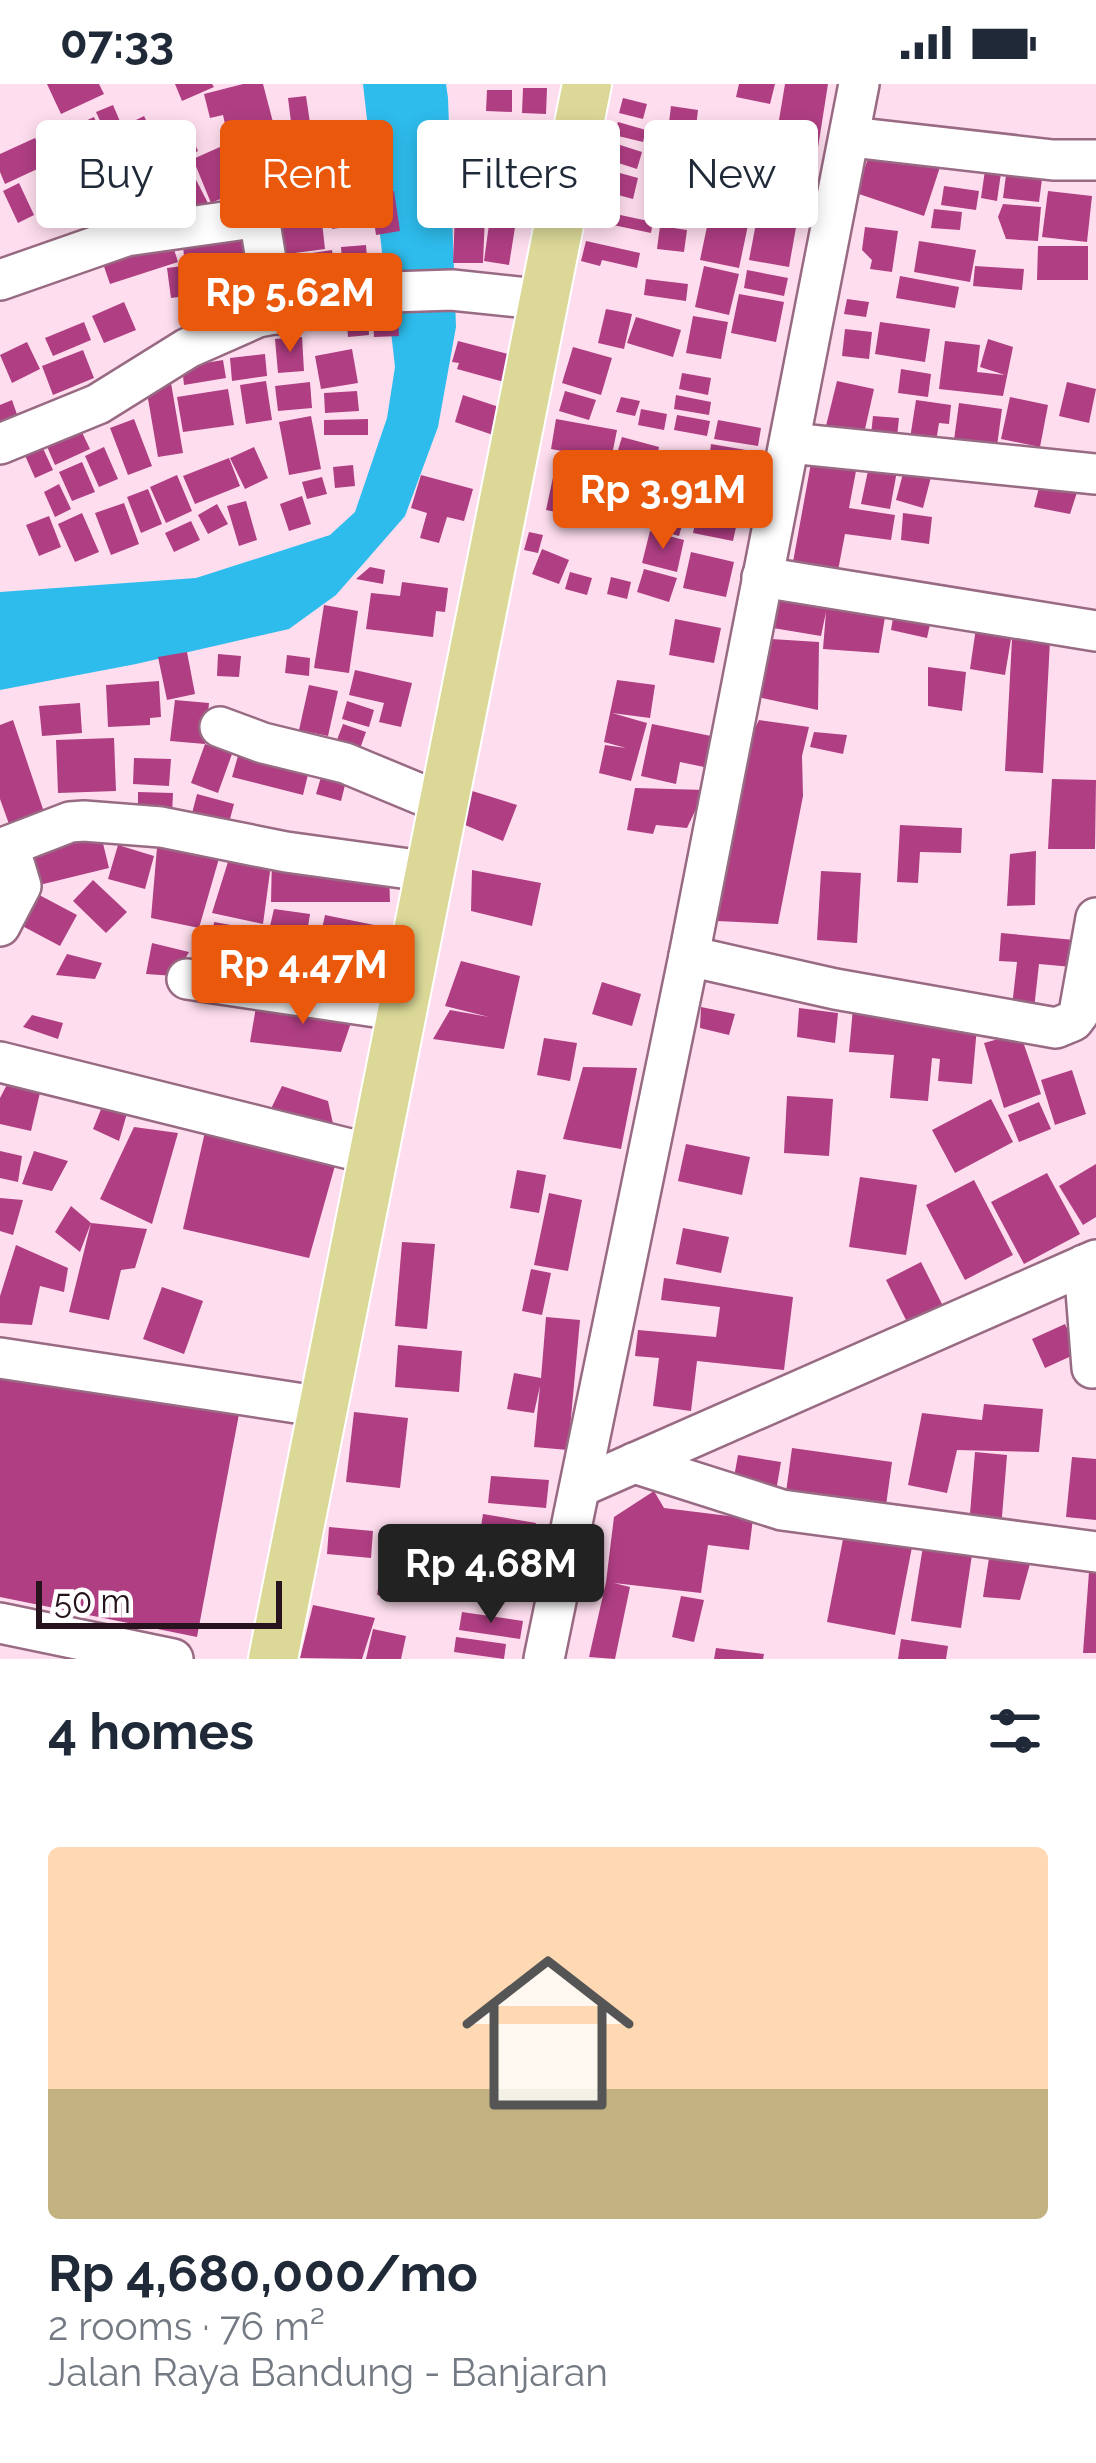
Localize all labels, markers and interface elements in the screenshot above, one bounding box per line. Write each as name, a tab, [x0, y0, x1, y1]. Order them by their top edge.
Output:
text: 07:33	[60, 16, 174, 69]
chip: Buy	[36, 120, 196, 228]
chip: Rent	[220, 120, 393, 228]
chip: Filters	[417, 120, 620, 228]
chip: New	[644, 120, 818, 228]
pin: Rp 5.62M	[166, 253, 414, 355]
text: Rp 5.62M	[205, 269, 375, 315]
pin: Rp 3.91M	[539, 450, 787, 552]
text: Rp 3.91M	[580, 466, 746, 512]
pin: Rp 4.47M	[179, 925, 427, 1027]
text: Rp 4.47M	[219, 941, 387, 987]
pin: Rp 4.68M	[367, 1524, 615, 1626]
text: Rp 4.68M	[405, 1540, 577, 1586]
scale bar	[36, 1575, 282, 1628]
text: 50 m	[54, 1582, 131, 1621]
icon: filters	[982, 1698, 1048, 1764]
text: 4 homes	[48, 1701, 254, 1761]
icon: home	[440, 1925, 656, 2141]
text: Rp 4,680,000/mo	[48, 2243, 478, 2303]
text: 2 rooms · 76 m²	[48, 2303, 325, 2349]
text: Jalan Raya Bandung - Banjaran	[48, 2349, 608, 2395]

